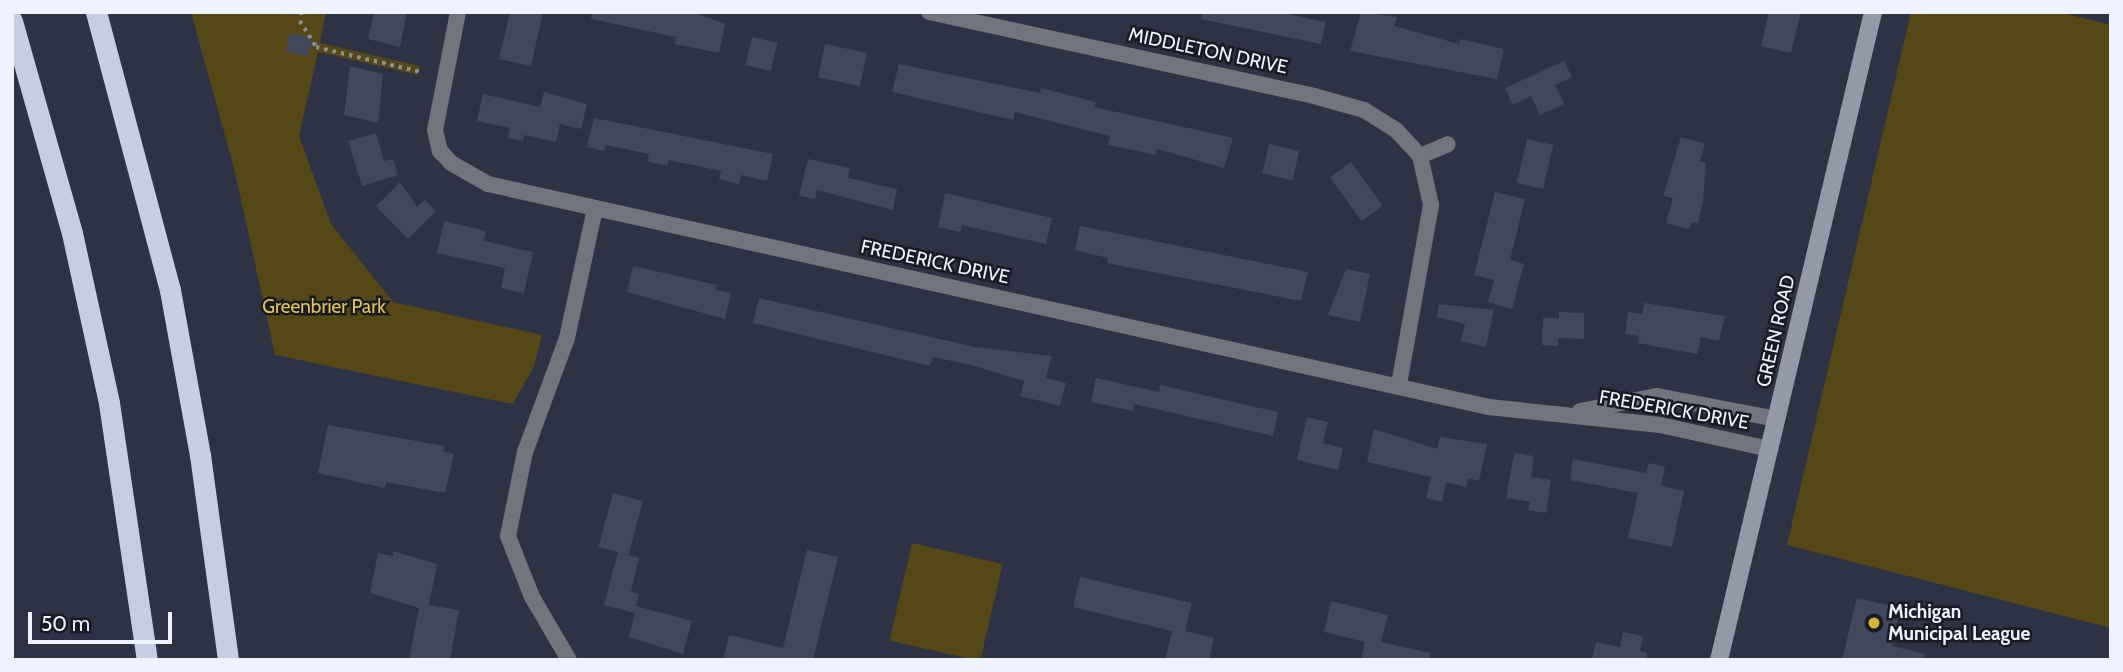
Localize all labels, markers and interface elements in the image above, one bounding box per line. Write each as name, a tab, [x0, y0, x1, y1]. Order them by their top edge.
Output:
street label: MIDDLETON DRIVE	[1126, 23, 1290, 79]
street label: FREDERICK DRIVE	[859, 235, 1011, 289]
street label: GREEN ROAD	[1752, 273, 1800, 389]
park label: Greenbrier Park	[262, 296, 386, 318]
street label: FREDERICK DRIVE	[1597, 386, 1751, 434]
scale bar	[32, 598, 175, 642]
place label: Michigan Municipal League	[1888, 601, 2030, 645]
text: 50 m	[41, 611, 90, 636]
marker: Michigan Municipal League	[1866, 615, 1882, 631]

